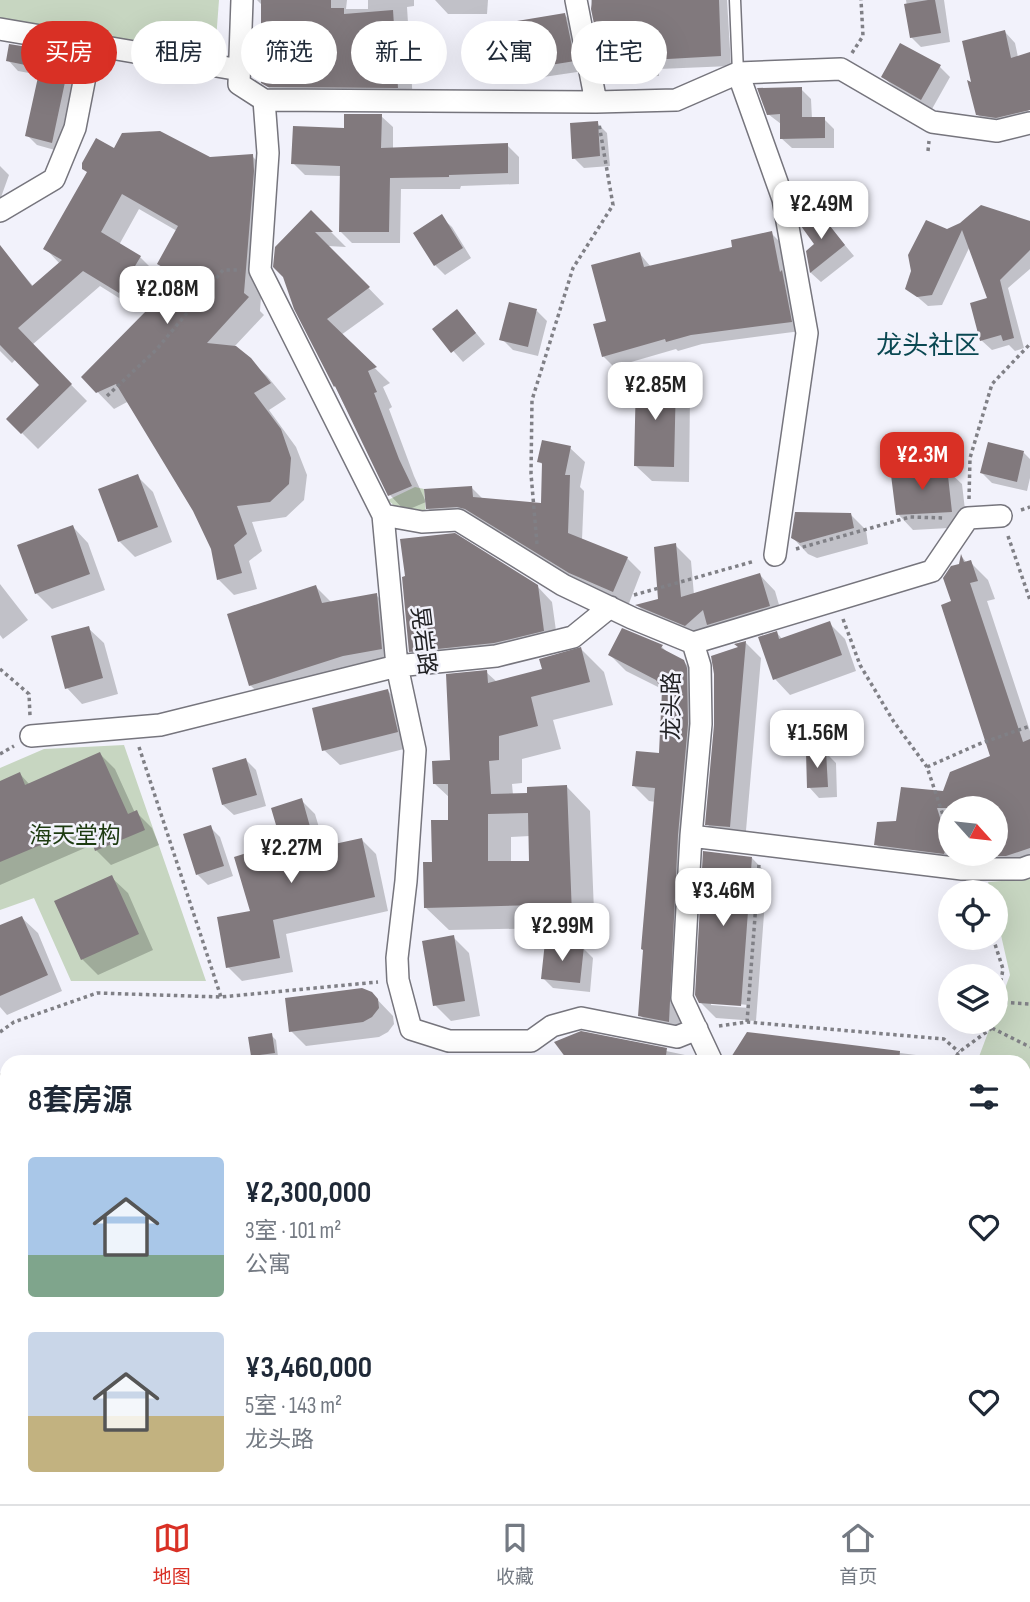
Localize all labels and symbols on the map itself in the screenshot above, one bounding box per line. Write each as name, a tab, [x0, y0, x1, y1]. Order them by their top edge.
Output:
pin: ¥2.49M	[764, 182, 878, 241]
pin: ¥2.08M	[110, 266, 224, 326]
district label: 龙头社区	[876, 331, 980, 362]
pin: ¥2.85M	[598, 362, 712, 422]
pin: ¥2.3M	[873, 433, 971, 492]
street label: 晃岩路	[405, 605, 441, 677]
street label: 龙头路	[658, 672, 686, 741]
pin: ¥1.56M	[760, 710, 874, 770]
north arrow	[938, 796, 1008, 866]
park label: 海天堂构	[29, 822, 121, 850]
pin: ¥2.27M	[234, 826, 348, 885]
pin: ¥3.46M	[666, 869, 780, 928]
pin: ¥2.99M	[505, 904, 619, 963]

